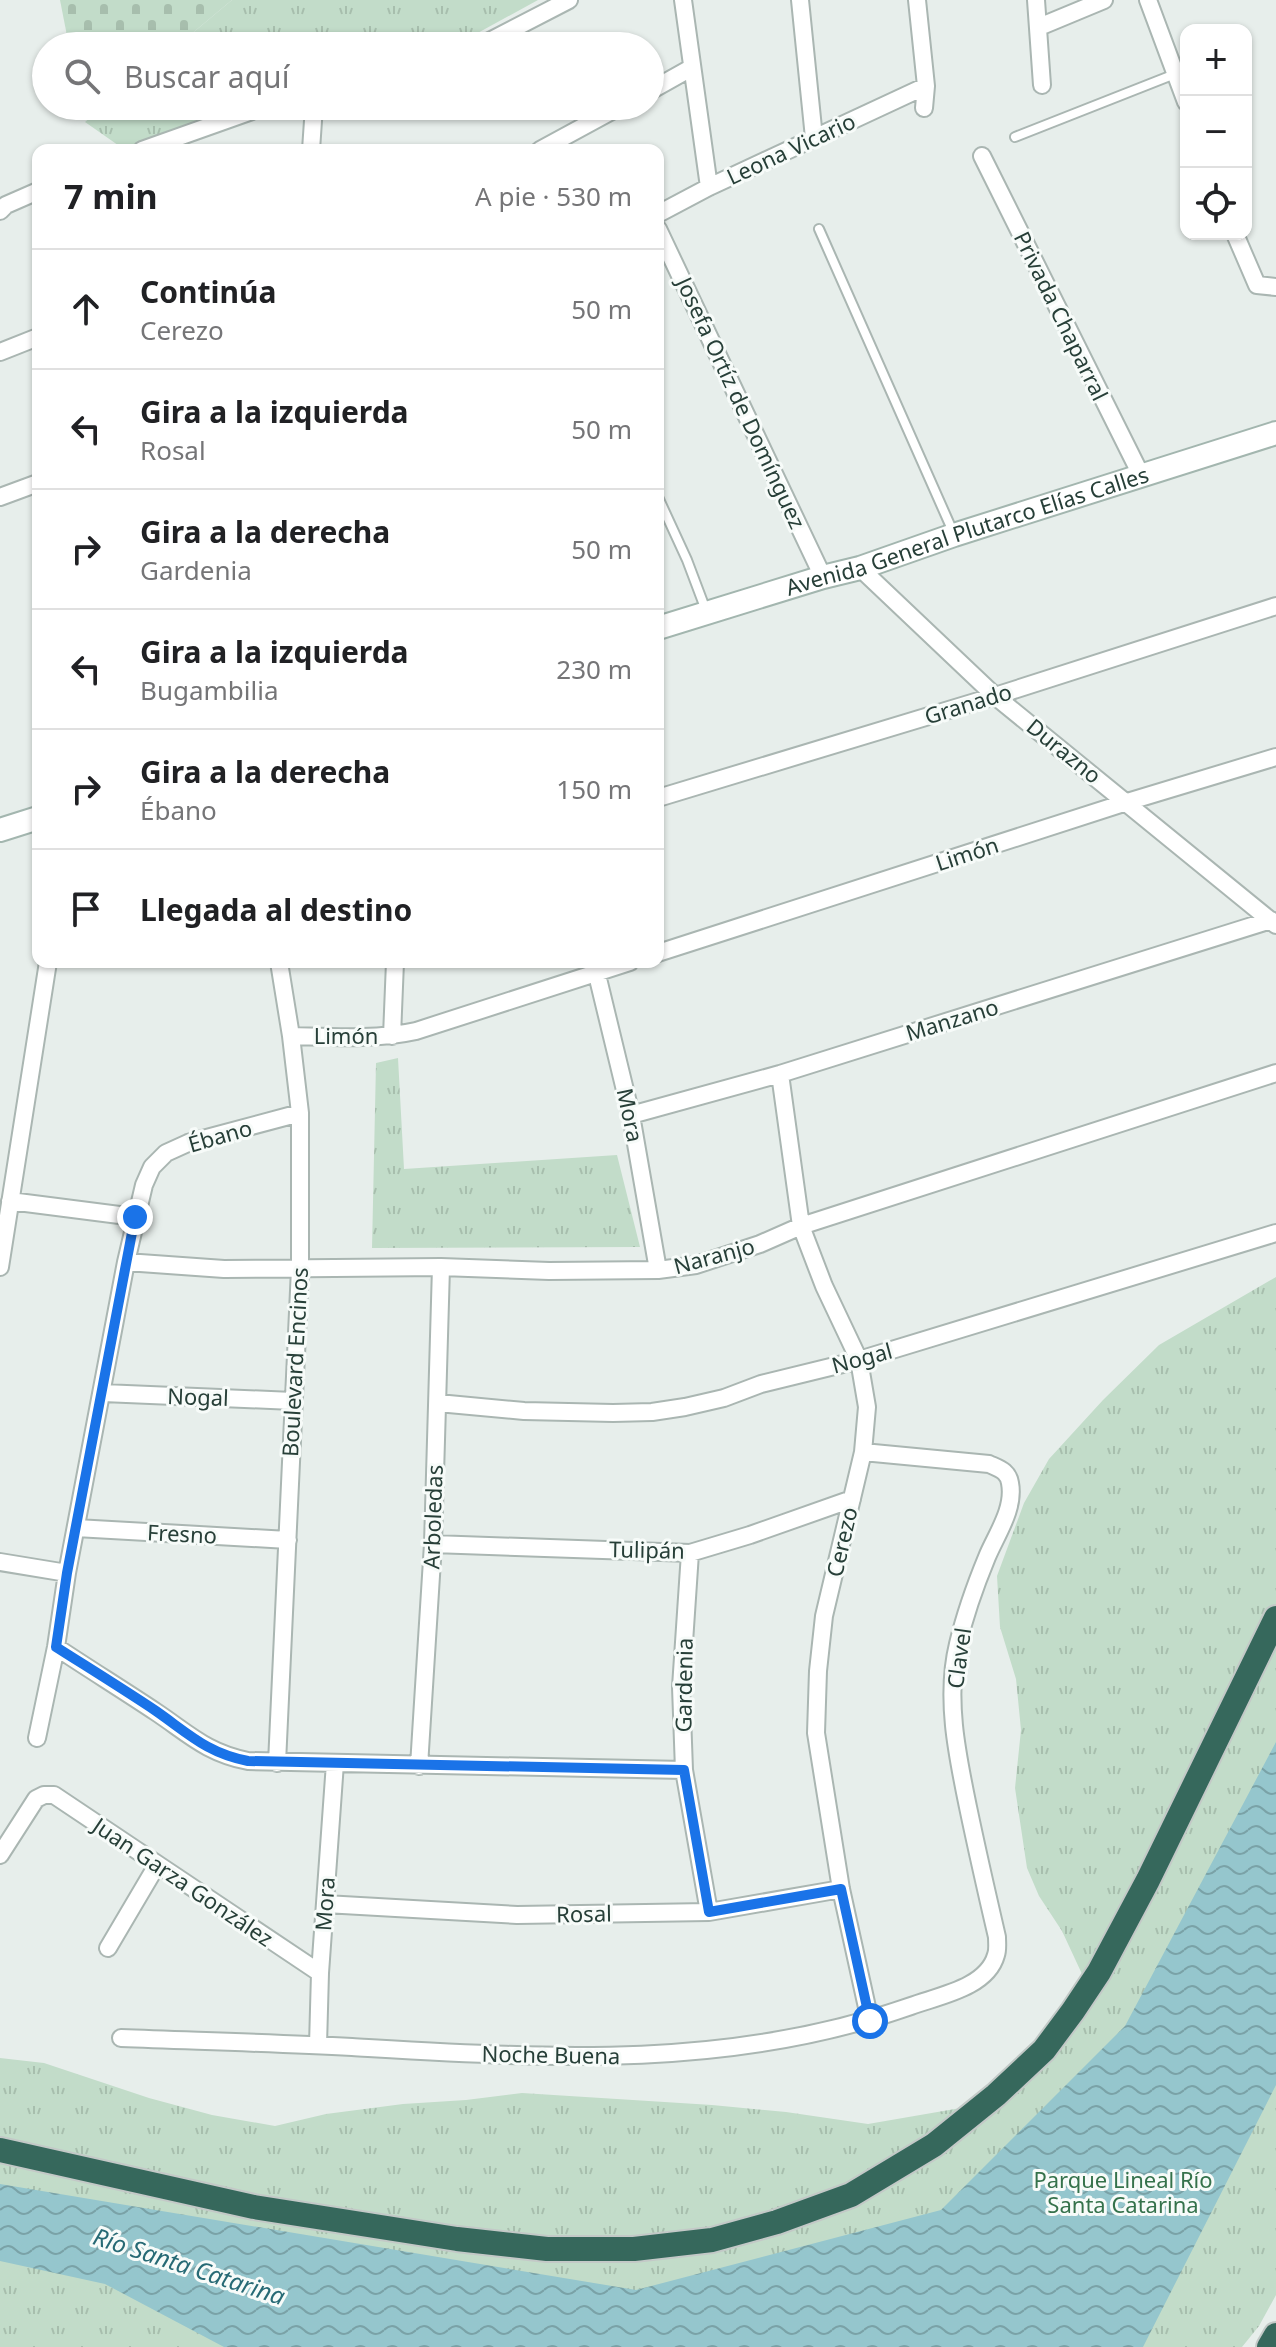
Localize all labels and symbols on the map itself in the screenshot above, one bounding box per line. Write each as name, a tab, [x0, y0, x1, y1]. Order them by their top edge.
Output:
street label: Leona Vicario	[721, 105, 860, 191]
street label: Privada Chaparral	[1008, 226, 1116, 405]
street label: Josefa Ortíz de Domínguez	[669, 270, 813, 533]
street label: Avenida General Plutarco Elías Calles	[782, 458, 1152, 602]
street label: Granado	[920, 676, 1015, 731]
street label: Durazno	[1021, 711, 1108, 790]
street label: Limón	[931, 829, 1002, 877]
street label: Manzano	[902, 991, 1002, 1047]
street label: Limón	[314, 1020, 378, 1050]
street label: Mora	[611, 1085, 651, 1144]
street label: Ébano	[184, 1112, 255, 1158]
route end	[117, 1199, 153, 1235]
street label: Naranjo	[670, 1230, 758, 1280]
street label: Boulevard Encinos	[274, 1266, 314, 1457]
street label: Nogal	[828, 1335, 895, 1379]
street label: Nogal	[167, 1380, 229, 1412]
street label: Arboledas	[415, 1464, 449, 1570]
street label: Cerezo	[818, 1504, 864, 1580]
street label: Fresno	[146, 1516, 218, 1550]
street label: Tulipán	[609, 1533, 685, 1565]
street label: Clavel	[939, 1625, 977, 1690]
street label: Gardenia	[667, 1637, 699, 1733]
street label: Juan Garza González	[86, 1809, 279, 1953]
street label: Mora	[307, 1876, 341, 1932]
street label: Rosal	[556, 1898, 612, 1928]
route start	[852, 2003, 888, 2039]
street label: Noche Buena	[481, 2038, 621, 2070]
park label: Parque Lineal Río Santa Catarina	[1033, 2164, 1213, 2219]
water label: Río Santa Catarina	[89, 2219, 290, 2312]

